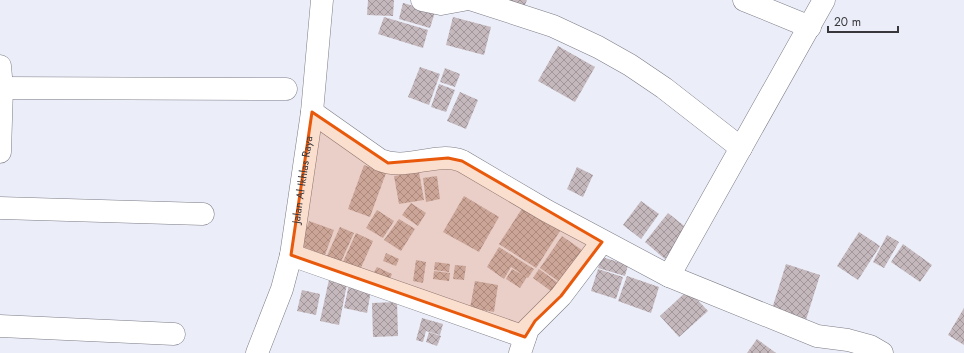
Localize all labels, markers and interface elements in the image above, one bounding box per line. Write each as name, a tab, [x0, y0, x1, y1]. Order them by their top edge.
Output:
scale bar	[828, 8, 898, 34]
text: 20 m	[834, 13, 861, 31]
street label: Jalan Al Ikhlas Raya	[287, 135, 316, 227]

